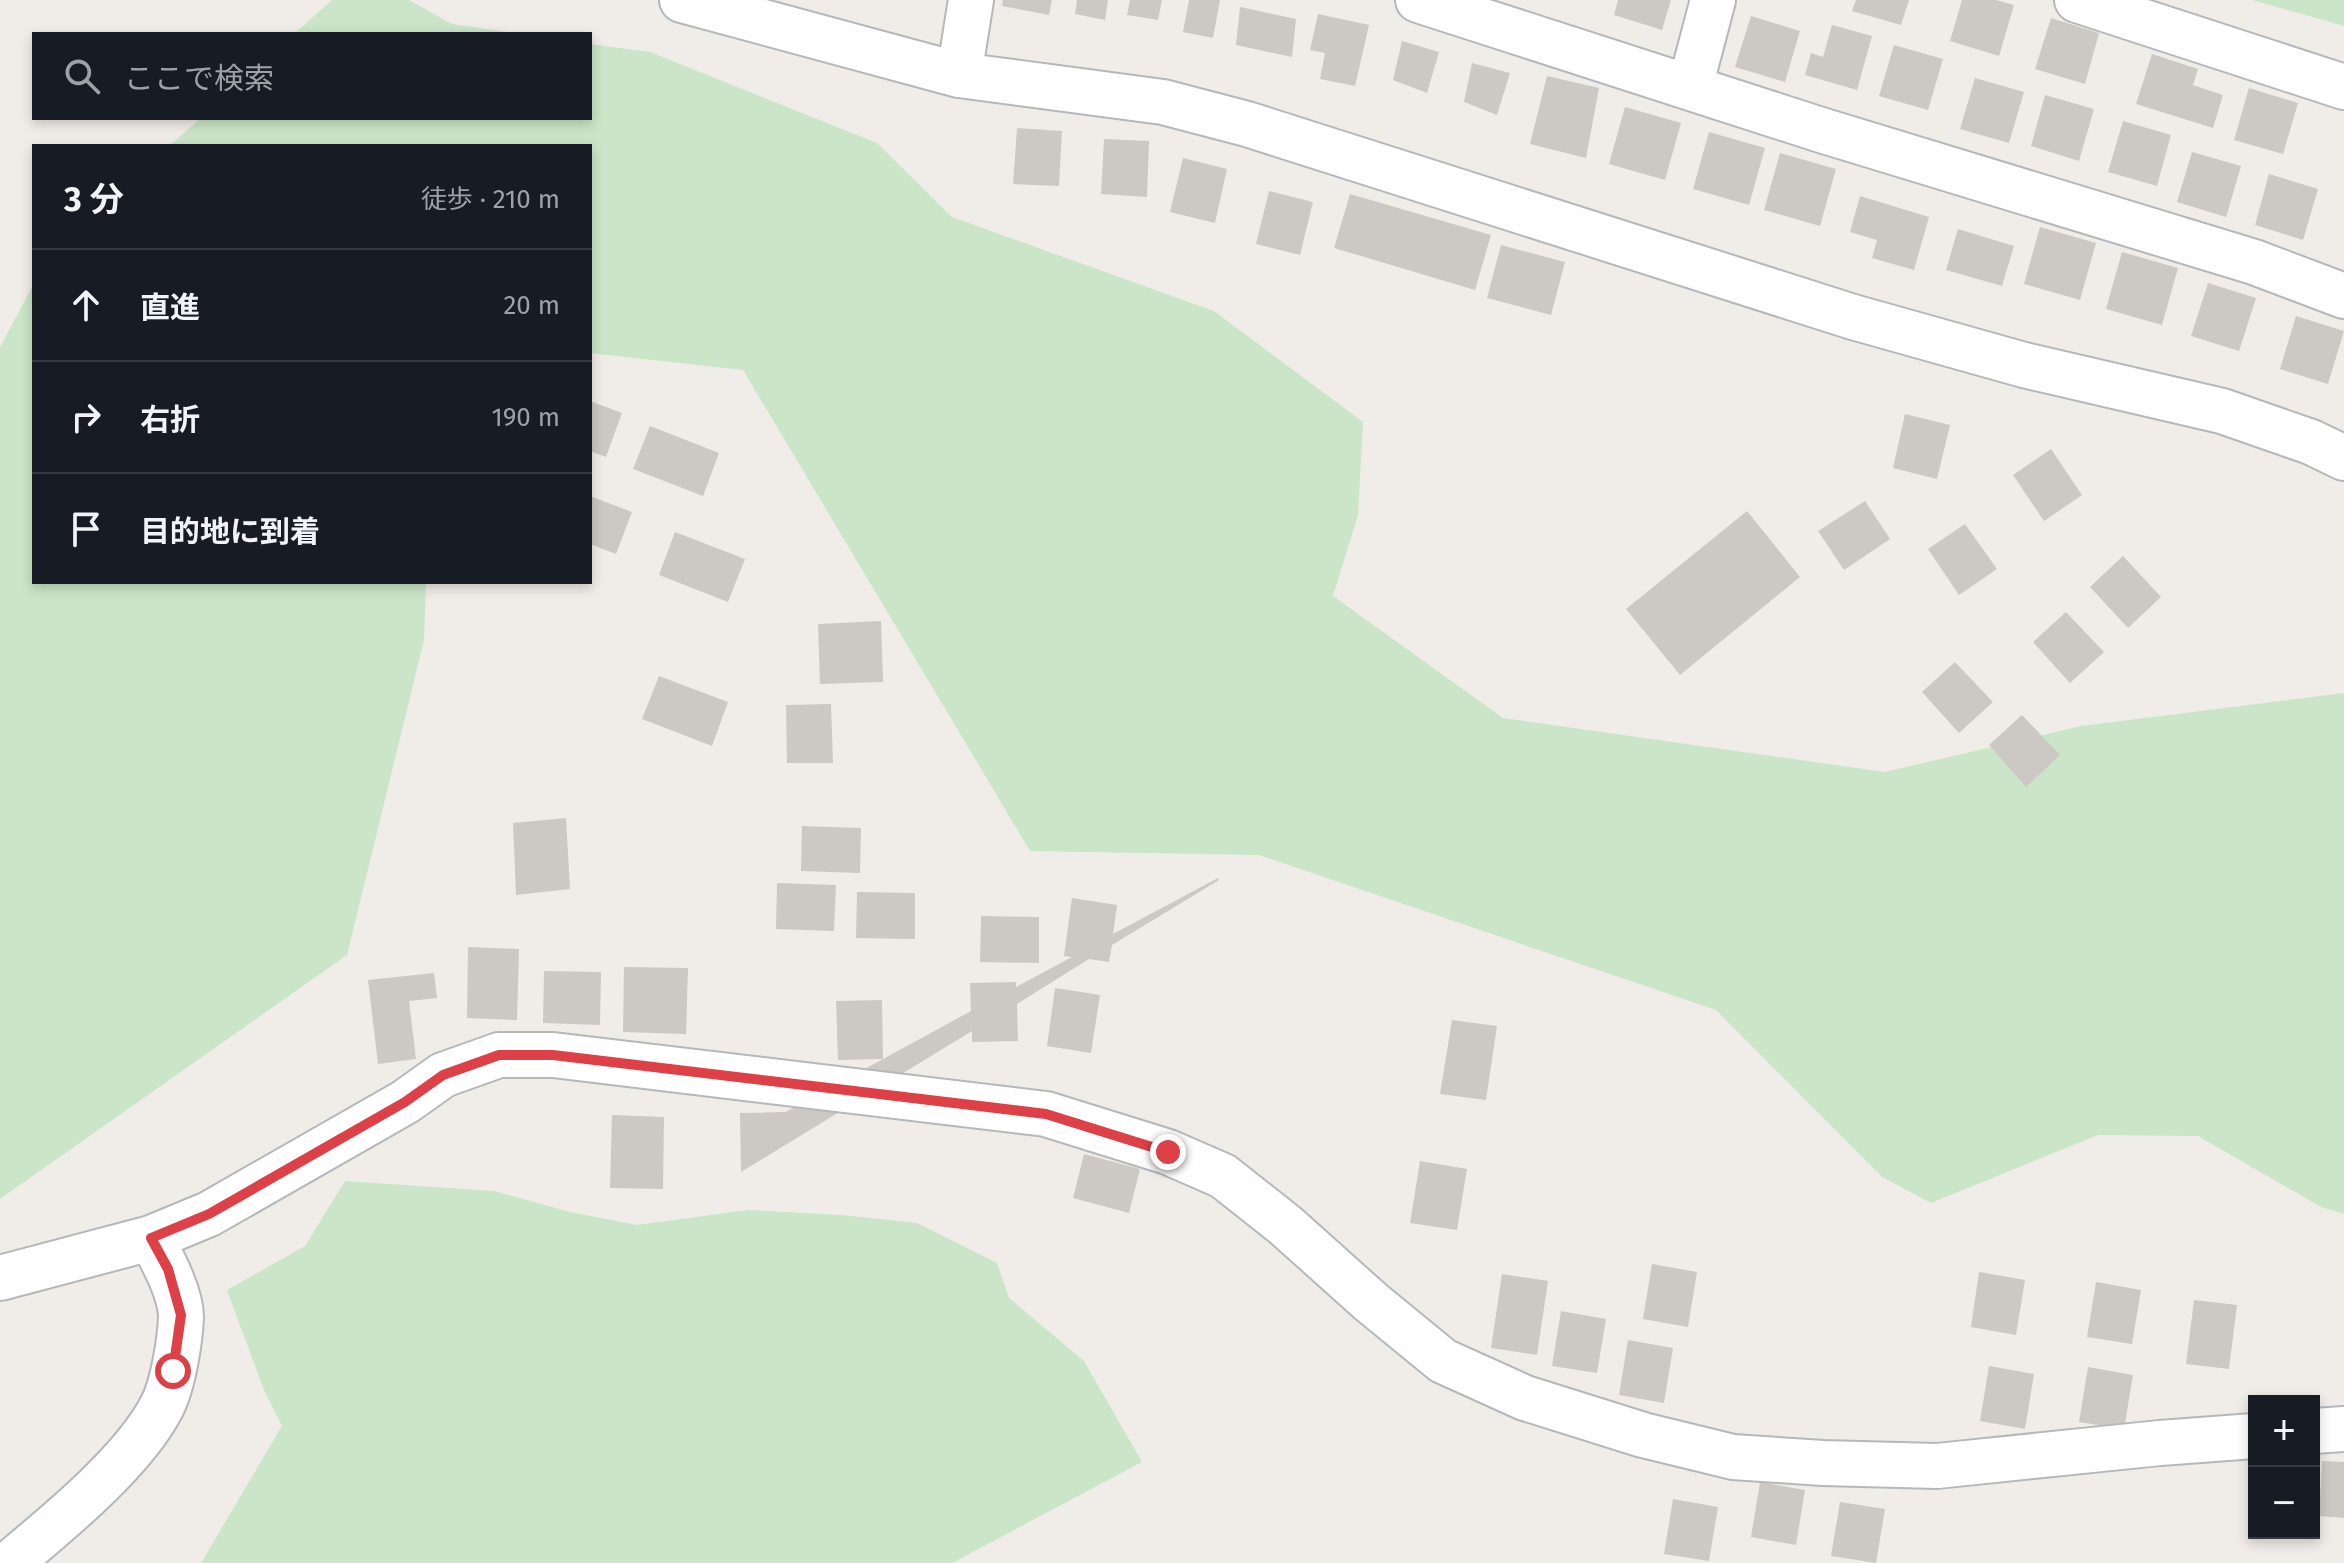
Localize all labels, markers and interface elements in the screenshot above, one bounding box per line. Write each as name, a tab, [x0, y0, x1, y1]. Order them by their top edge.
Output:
search box	[32, 32, 592, 120]
icon: search	[60, 54, 104, 98]
text: ここで検索	[124, 61, 274, 97]
text: 3 分	[64, 179, 124, 220]
text: 徒歩 · 210 m	[421, 184, 560, 215]
icon: ahead	[64, 283, 108, 327]
text: 直進	[140, 290, 200, 326]
text: 20 m	[503, 290, 560, 321]
icon: right	[64, 395, 108, 439]
text: 右折	[140, 402, 200, 438]
text: 190 m	[491, 402, 560, 433]
icon: arrive	[64, 507, 108, 551]
text: 目的地に到着	[140, 514, 320, 550]
route end	[1150, 1134, 1186, 1170]
route start	[155, 1353, 191, 1389]
map controls	[2248, 1395, 2320, 1539]
button: +	[2248, 1395, 2320, 1467]
button: −	[2248, 1467, 2320, 1539]

